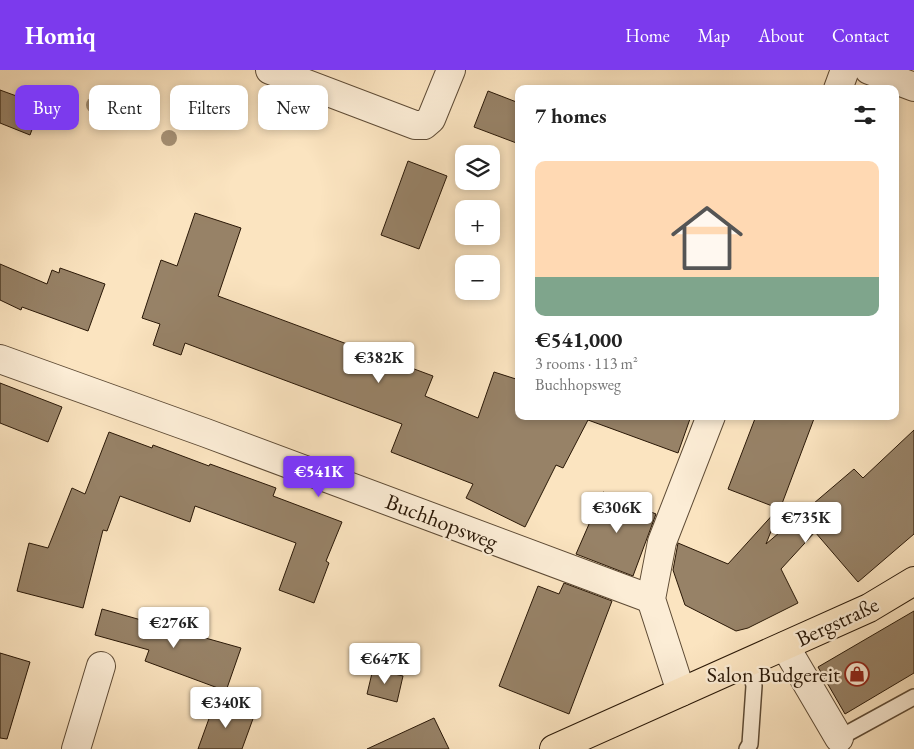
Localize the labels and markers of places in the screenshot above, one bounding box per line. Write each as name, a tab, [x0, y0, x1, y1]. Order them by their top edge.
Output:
pin: €382K	[344, 342, 414, 384]
pin: €541K	[284, 456, 354, 498]
pin: €306K	[582, 492, 652, 534]
pin: €735K	[771, 502, 841, 544]
pin: €276K	[139, 606, 209, 649]
pin: €647K	[350, 642, 420, 685]
place label: Salon Budgereit	[707, 660, 840, 689]
shop icon: Salon Budgereit	[844, 661, 870, 687]
pin: €340K	[191, 686, 261, 729]

